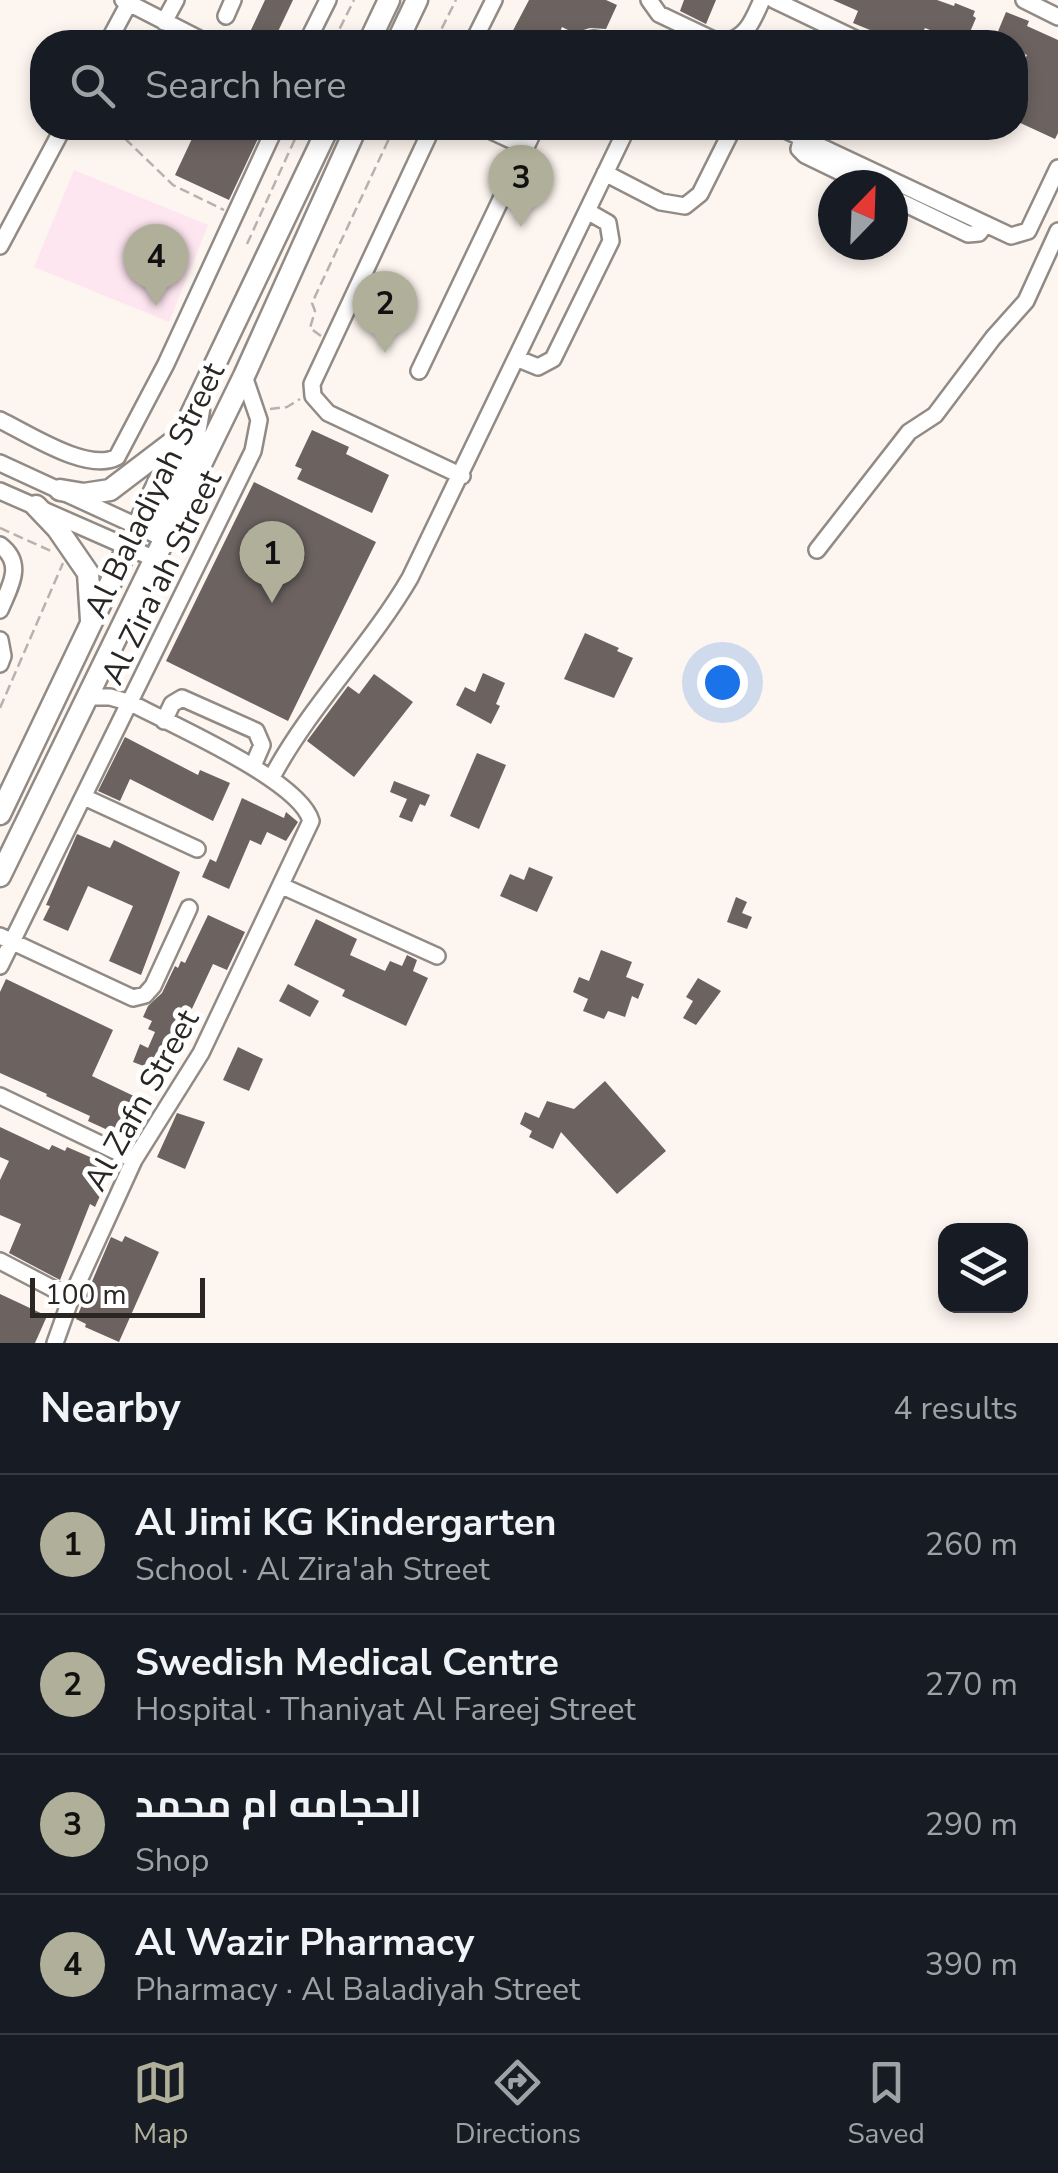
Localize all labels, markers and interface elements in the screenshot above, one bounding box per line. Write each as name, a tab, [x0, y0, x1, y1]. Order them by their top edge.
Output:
search box	[30, 30, 1028, 140]
icon: search	[65, 58, 120, 113]
text: Search here	[145, 60, 346, 111]
pin: 3	[488, 144, 554, 227]
north arrow	[818, 170, 908, 260]
pin: 4	[124, 224, 188, 306]
pin: 2	[352, 270, 418, 353]
street label: Al Baladiyah Street	[74, 355, 235, 625]
street label: Al Zira'ah Street	[91, 462, 232, 691]
pin: 1	[240, 520, 304, 603]
your location	[697, 657, 748, 708]
street label: Al Zafn Street	[74, 1001, 209, 1199]
map controls	[938, 1223, 1028, 1313]
button: layers	[938, 1223, 1028, 1313]
scale bar	[30, 1273, 205, 1318]
text: 100 m	[45, 1276, 127, 1314]
text: Nearby	[40, 1380, 181, 1437]
text: 4 results	[893, 1387, 1018, 1430]
text: Al Jimi KG Kindergarten	[135, 1497, 557, 1548]
text: 1	[63, 1523, 82, 1566]
text: 260 m	[925, 1523, 1018, 1566]
text: School · Al Zira'ah Street	[135, 1548, 490, 1591]
text: Swedish Medical Centre	[135, 1637, 559, 1688]
text: 2	[63, 1663, 82, 1706]
text: 270 m	[925, 1663, 1018, 1706]
text: Hospital · Thaniyat Al Fareej Street	[135, 1688, 636, 1731]
text: الحجامه ام محمد	[135, 1779, 422, 1830]
text: 3	[63, 1803, 82, 1846]
text: 290 m	[925, 1803, 1018, 1846]
text: Shop	[135, 1839, 209, 1882]
text: Al Wazir Pharmacy	[135, 1917, 474, 1968]
text: 4	[63, 1943, 82, 1986]
text: 390 m	[925, 1943, 1018, 1986]
text: Pharmacy · Al Baladiyah Street	[135, 1968, 580, 2011]
tab: Map	[133, 2055, 188, 2153]
tab: Directions	[455, 2055, 581, 2153]
tab: Saved	[847, 2055, 925, 2153]

